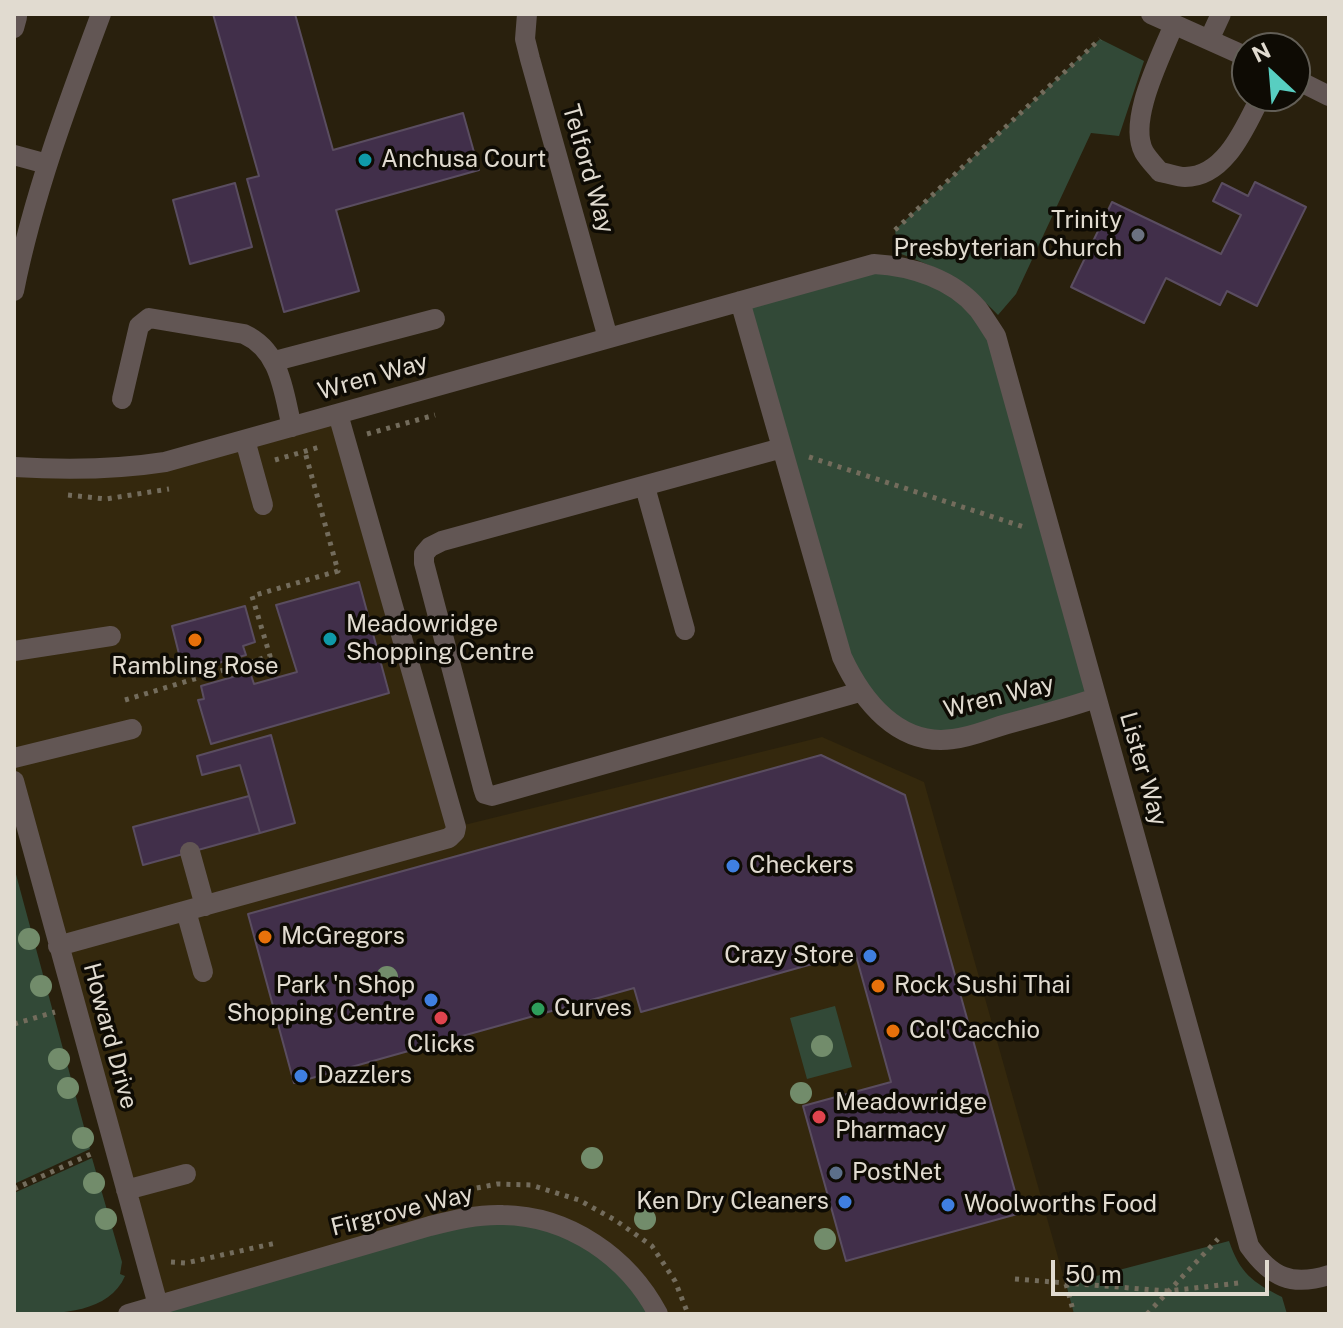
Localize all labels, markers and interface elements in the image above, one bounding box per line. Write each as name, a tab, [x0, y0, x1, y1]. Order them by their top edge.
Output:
north arrow	[1231, 32, 1311, 112]
text: N	[1248, 37, 1275, 68]
street label: Telford Way	[556, 101, 620, 237]
place label: Anchusa Court	[381, 146, 546, 174]
marker: Anchusa Court	[356, 151, 374, 169]
place label: Trinity Presbyterian Church	[894, 207, 1122, 263]
marker: Trinity Presbyterian Church	[1129, 226, 1147, 244]
street label: Wren Way	[315, 348, 431, 406]
place label: Meadowridge Shopping Centre	[346, 611, 534, 667]
marker: Meadowridge Shopping Centre	[321, 630, 339, 648]
marker: Rambling Rose	[186, 631, 204, 649]
place label: Rambling Rose	[111, 653, 279, 681]
street label: Wren Way	[941, 669, 1057, 725]
street label: Lister Way	[1113, 709, 1173, 829]
place label: Checkers	[749, 852, 854, 880]
marker: Checkers	[724, 857, 742, 875]
place label: McGregors	[281, 923, 405, 951]
marker: McGregors	[256, 928, 274, 946]
place label: Crazy Store	[724, 942, 854, 970]
marker: Crazy Store	[861, 947, 879, 965]
street label: Howard Drive	[77, 960, 143, 1112]
place label: Park 'n Shop Shopping Centre	[227, 972, 415, 1028]
place label: Rock Sushi Thai	[894, 972, 1071, 1000]
marker: Rock Sushi Thai	[869, 977, 887, 995]
marker: Park 'n Shop Shopping Centre	[422, 991, 440, 1009]
place label: Curves	[554, 995, 632, 1023]
marker: Curves	[529, 1000, 547, 1018]
marker: Clicks	[432, 1009, 450, 1027]
place label: Col'Cacchio	[909, 1017, 1040, 1045]
marker: Col'Cacchio	[884, 1022, 902, 1040]
place label: Clicks	[407, 1031, 475, 1059]
place label: Dazzlers	[317, 1062, 412, 1090]
marker: Dazzlers	[292, 1067, 310, 1085]
place label: Meadowridge Pharmacy	[835, 1089, 987, 1145]
marker: Meadowridge Pharmacy	[810, 1108, 828, 1126]
place label: PostNet	[852, 1159, 942, 1187]
marker: PostNet	[827, 1164, 845, 1182]
street label: Firgrove Way	[328, 1179, 476, 1243]
place label: Ken Dry Cleaners	[636, 1188, 829, 1216]
place label: Woolworths Food	[964, 1191, 1157, 1219]
marker: Ken Dry Cleaners	[836, 1193, 854, 1211]
marker: Woolworths Food	[939, 1196, 957, 1214]
scale bar	[1055, 1244, 1273, 1294]
text: 50 m	[1065, 1260, 1122, 1288]

